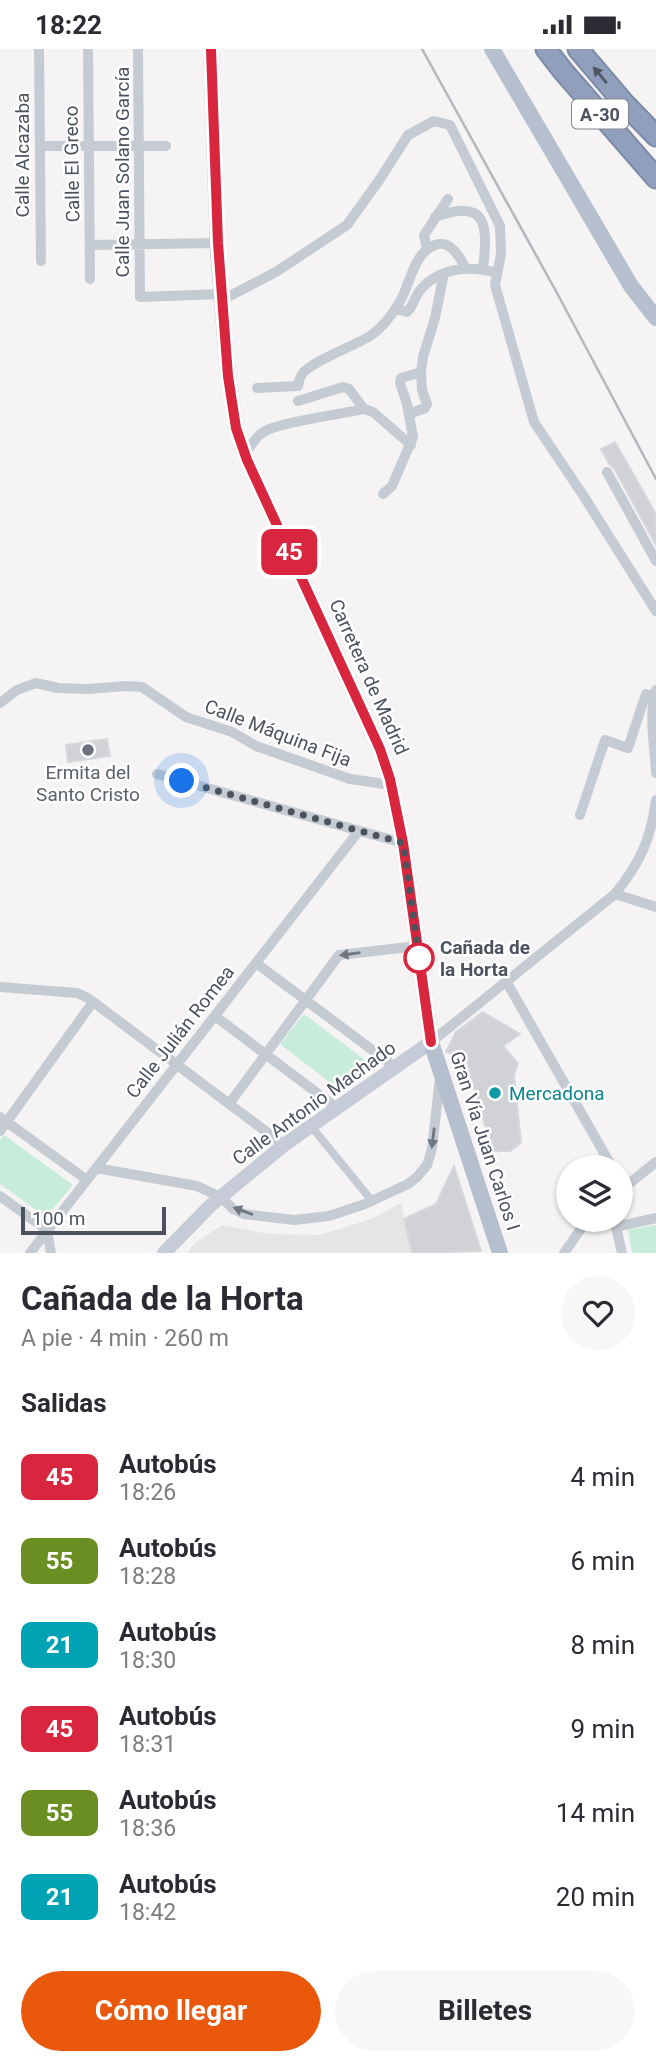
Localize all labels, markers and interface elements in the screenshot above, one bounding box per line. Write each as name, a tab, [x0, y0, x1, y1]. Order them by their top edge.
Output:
text: 18:22	[35, 10, 102, 40]
one-way arrow	[592, 66, 608, 84]
street label: Calle Juan Solano García	[111, 67, 134, 277]
street label: Calle Alcazaba	[11, 93, 34, 217]
road number: A-30	[572, 100, 628, 129]
street label: Calle El Greco	[59, 105, 85, 223]
line badge: 45	[258, 529, 320, 575]
text: 45	[275, 538, 303, 566]
street label: Carretera de Madrid	[324, 596, 414, 758]
street label: Calle Máquina Fija	[201, 694, 355, 772]
marker: Ermita del Santo Cristo	[80, 742, 96, 758]
place label: Ermita del Santo Cristo	[36, 761, 140, 806]
your location	[164, 763, 199, 798]
place label: Cañada de la Horta	[440, 936, 530, 981]
marker: Cañada de la Horta	[404, 943, 434, 973]
one-way arrow	[339, 948, 361, 959]
street label: Calle Julián Romea	[121, 961, 239, 1103]
street label: Calle Antonio Machado	[228, 1036, 400, 1170]
street label: Gran Vía Juan Carlos I	[445, 1048, 525, 1234]
place label: Mercadona	[509, 1082, 605, 1105]
marker: Mercadona	[487, 1085, 503, 1101]
one-way arrow	[427, 1128, 438, 1150]
map controls	[556, 1155, 633, 1232]
button: layers	[556, 1155, 633, 1232]
scale bar	[21, 1204, 166, 1236]
one-way arrow	[232, 1205, 253, 1216]
text: 100 m	[32, 1207, 85, 1230]
button: heart	[561, 1276, 635, 1350]
text: Cañada de la Horta	[21, 1279, 304, 1318]
text: A pie · 4 min · 260 m	[21, 1325, 229, 1352]
text: Salidas	[21, 1388, 107, 1418]
text: Autobús	[119, 1449, 217, 1479]
text: 4 min	[570, 1462, 635, 1492]
text: 45	[46, 1463, 73, 1491]
text: 18:26	[119, 1479, 176, 1506]
text: Autobús	[119, 1533, 217, 1563]
text: 6 min	[570, 1546, 635, 1576]
text: 55	[46, 1547, 73, 1575]
text: 18:28	[119, 1563, 176, 1590]
text: Autobús	[119, 1617, 217, 1647]
text: 8 min	[570, 1630, 635, 1660]
text: 21	[46, 1631, 73, 1659]
text: 18:30	[119, 1647, 176, 1674]
text: Autobús	[119, 1701, 217, 1731]
text: 9 min	[570, 1714, 635, 1744]
text: 45	[46, 1715, 73, 1743]
text: 18:31	[119, 1731, 176, 1758]
text: Autobús	[119, 1785, 217, 1815]
text: 14 min	[556, 1798, 635, 1828]
text: 55	[46, 1799, 73, 1827]
text: 18:36	[119, 1815, 176, 1842]
text: Autobús	[119, 1869, 217, 1899]
text: 20 min	[556, 1882, 635, 1912]
text: 21	[46, 1883, 73, 1911]
text: 18:42	[119, 1899, 176, 1926]
button: Cómo llegar	[21, 1971, 321, 2051]
button: Billetes	[335, 1971, 635, 2051]

